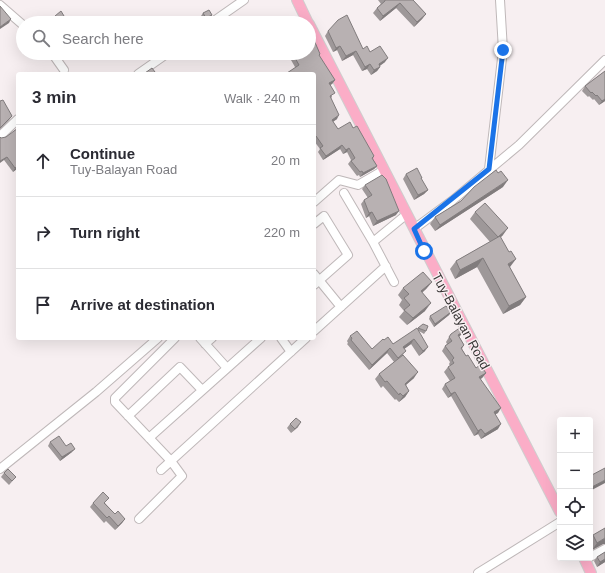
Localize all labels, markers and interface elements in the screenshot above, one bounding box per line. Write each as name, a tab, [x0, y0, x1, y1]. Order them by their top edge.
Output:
search box	[16, 16, 316, 60]
icon: search	[30, 27, 52, 49]
text: Search here	[62, 30, 144, 47]
route end	[494, 41, 512, 59]
text: 3 min	[32, 88, 76, 107]
text: Walk · 240 m	[224, 91, 300, 106]
text: Continue	[70, 145, 135, 162]
icon: ahead	[32, 150, 54, 172]
text: 20 m	[271, 153, 300, 168]
text: Tuy-Balayan Road	[70, 162, 177, 177]
icon: right	[32, 222, 54, 244]
text: Turn right	[70, 224, 140, 241]
text: 220 m	[264, 225, 300, 240]
route start	[415, 242, 433, 260]
street label: Tuy-Balayan Road	[429, 270, 493, 372]
icon: arrive	[32, 294, 54, 316]
text: Arrive at destination	[70, 296, 215, 313]
map controls	[557, 417, 593, 561]
button: +	[557, 417, 593, 453]
button: −	[557, 453, 593, 489]
button: locate	[557, 489, 593, 525]
button: layers	[557, 525, 593, 561]

